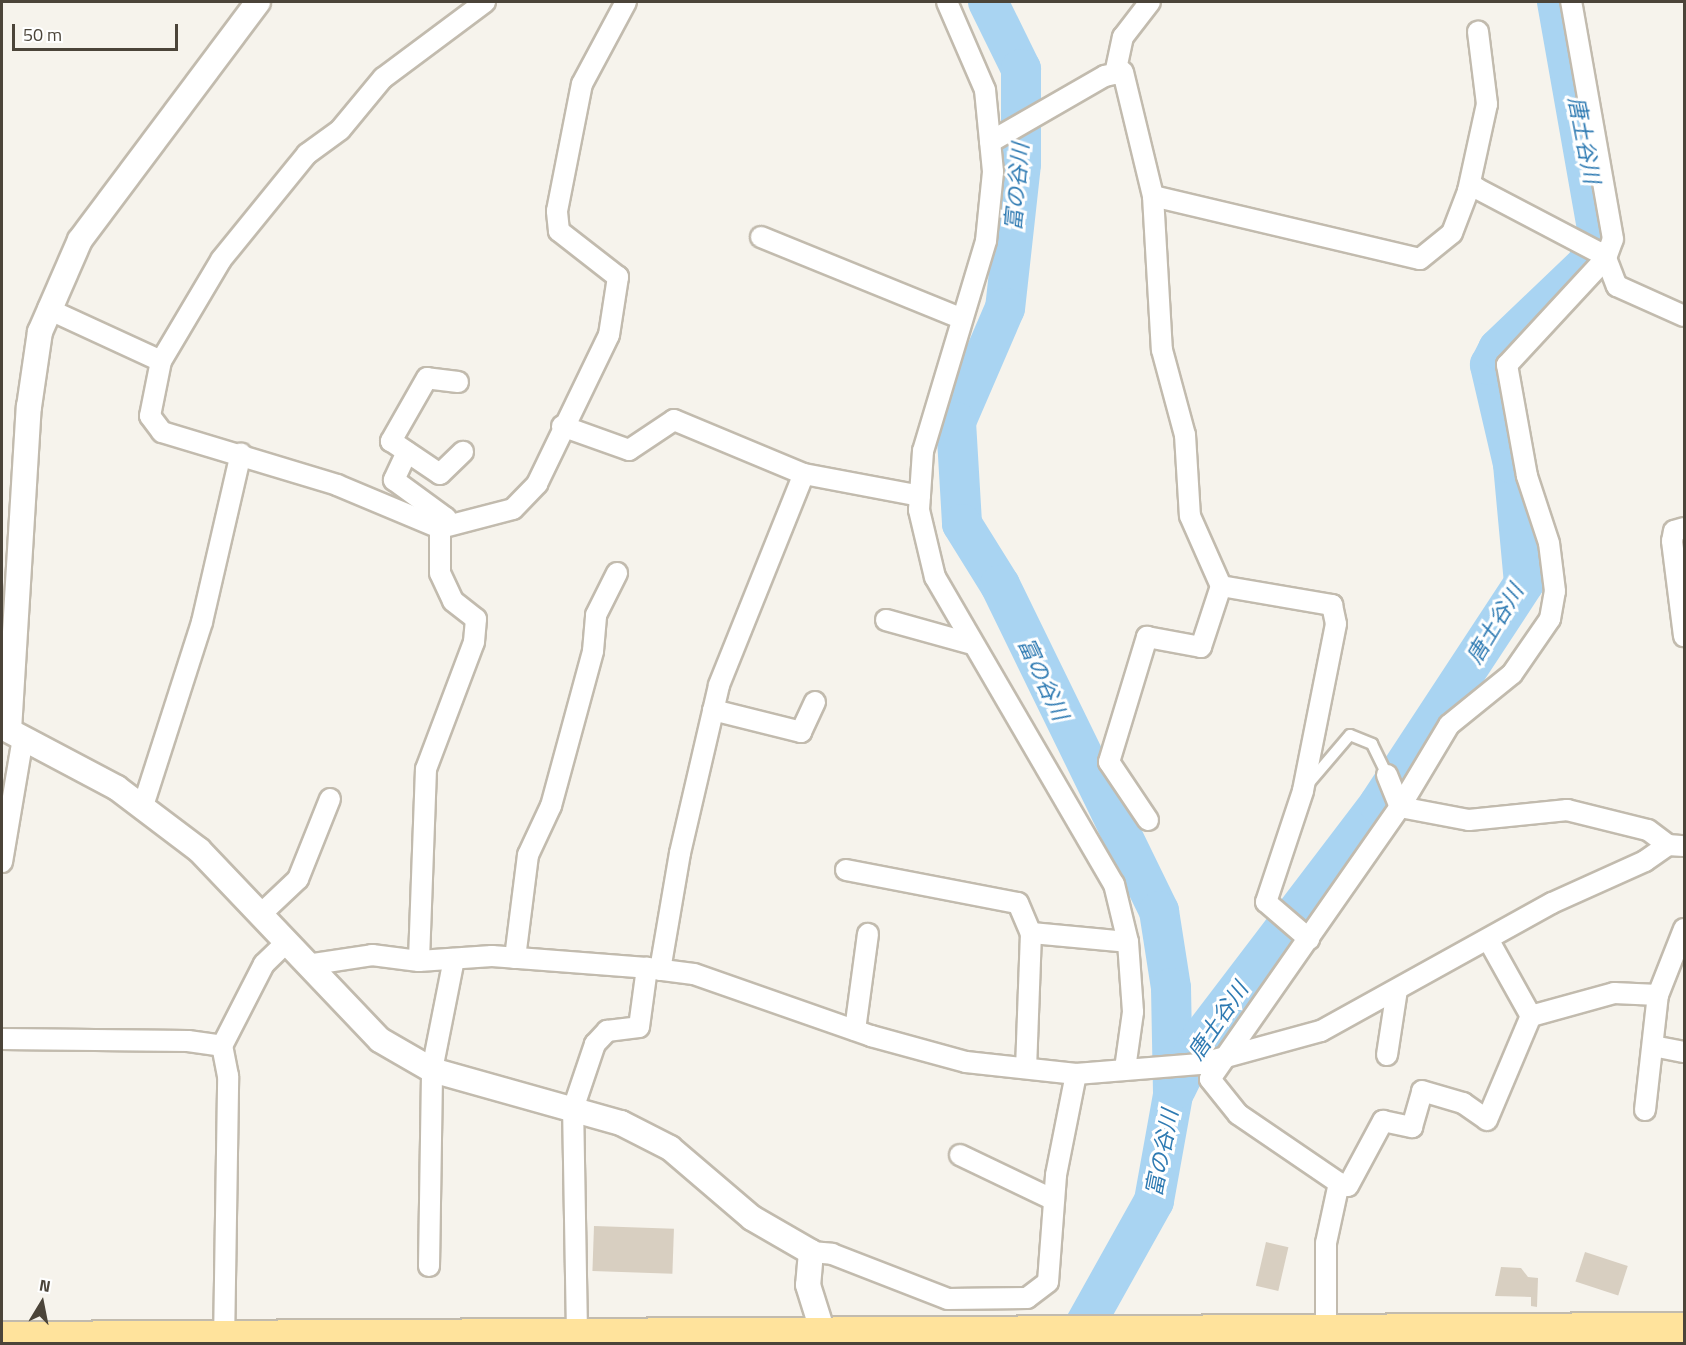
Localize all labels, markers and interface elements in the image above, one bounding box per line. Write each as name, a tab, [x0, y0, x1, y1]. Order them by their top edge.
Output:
scale bar	[15, 12, 182, 50]
text: 50 m	[23, 21, 62, 48]
water label: 唐土谷川	[1563, 94, 1605, 186]
water label: 富の谷川	[1000, 142, 1034, 232]
water label: 唐土谷川	[1461, 579, 1529, 669]
water label: 富の谷川	[1012, 634, 1074, 724]
water label: 唐土谷川	[1182, 977, 1254, 1065]
water label: 富の谷川	[1141, 1107, 1183, 1199]
text: N	[38, 1272, 53, 1298]
north arrow	[12, 1273, 72, 1333]

